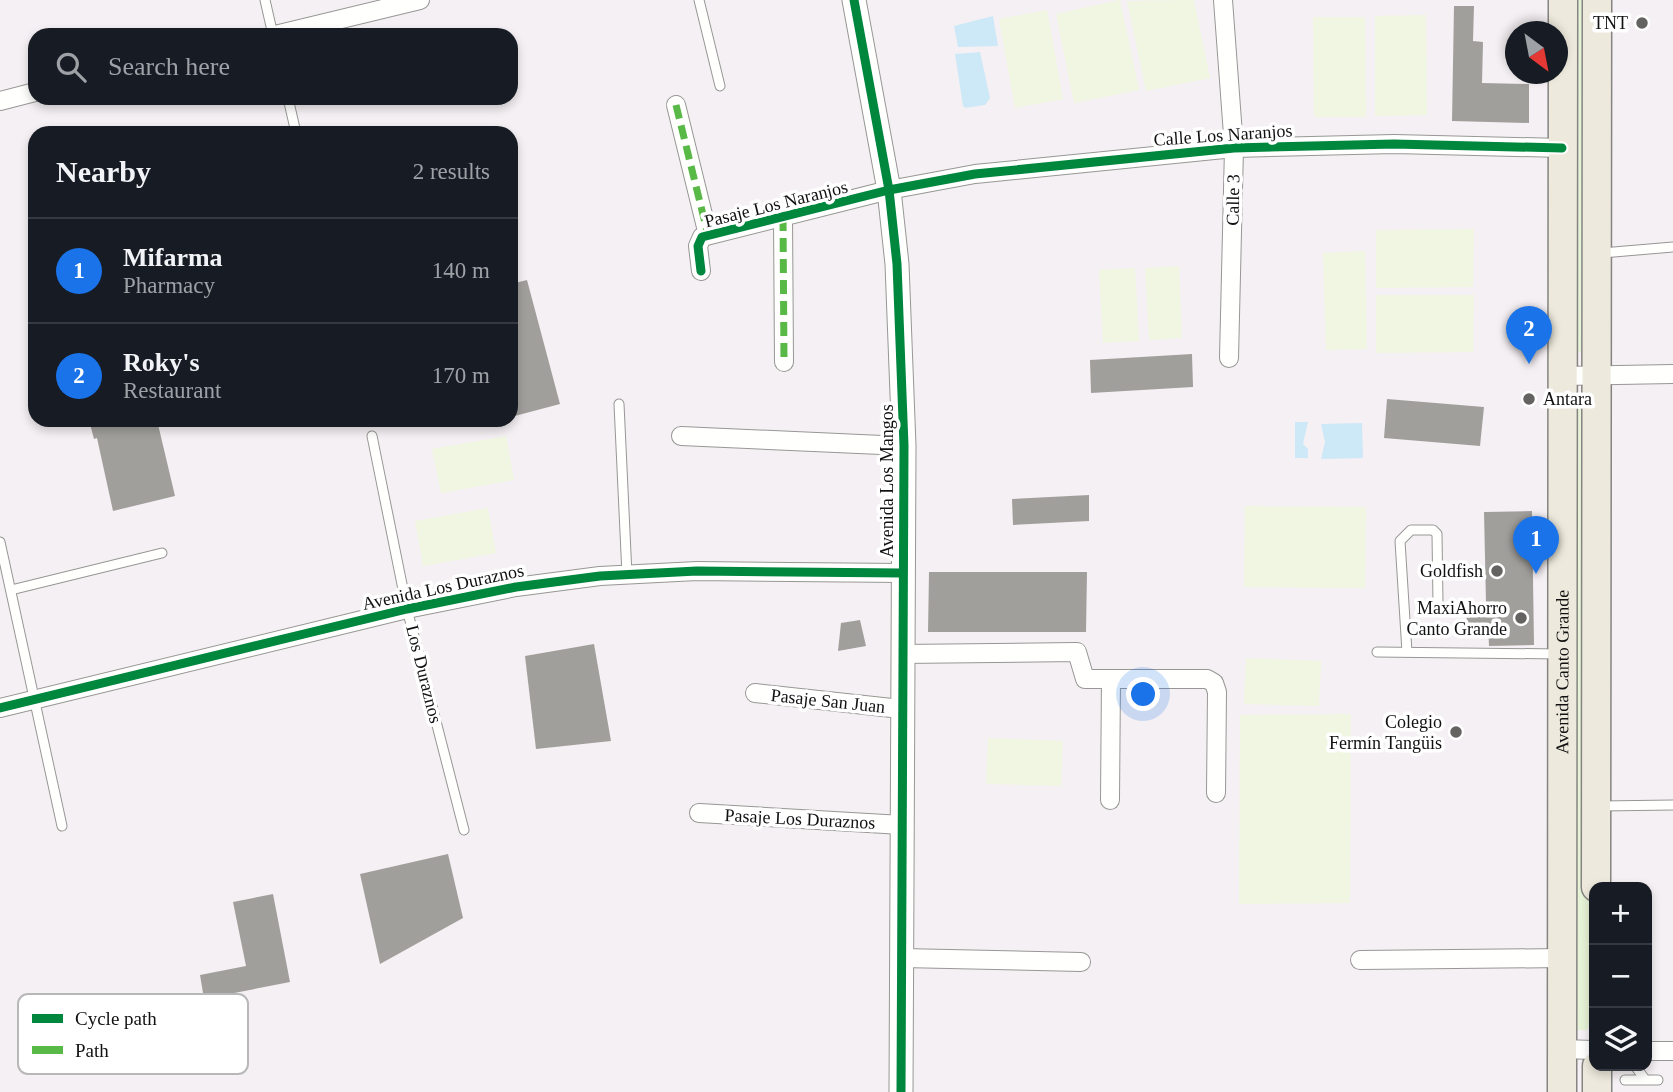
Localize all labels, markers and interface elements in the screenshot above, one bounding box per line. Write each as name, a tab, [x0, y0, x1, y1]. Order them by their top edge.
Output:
place label: TNT	[1593, 13, 1628, 33]
marker: TNT	[1634, 15, 1650, 31]
north arrow	[1505, 21, 1568, 84]
search box	[28, 28, 518, 105]
icon: search	[52, 48, 90, 86]
text: Search here	[108, 52, 230, 81]
street label: Calle Los Naranjos	[1153, 120, 1293, 150]
text: Nearby	[56, 155, 151, 188]
text: 2 results	[413, 159, 490, 184]
street label: Calle 3	[1223, 174, 1243, 226]
street label: Pasaje Los Naranjos	[702, 177, 850, 231]
text: Mifarma	[123, 243, 223, 272]
text: 1	[73, 258, 85, 283]
text: 140 m	[432, 258, 490, 283]
text: Pharmacy	[123, 273, 215, 298]
pin: 2	[1506, 306, 1552, 364]
text: Roky's	[123, 348, 200, 377]
text: 2	[73, 363, 85, 388]
text: 170 m	[432, 363, 490, 388]
text: Restaurant	[123, 378, 221, 403]
place label: Antara	[1543, 389, 1592, 409]
marker: Antara	[1521, 391, 1537, 407]
street label: Avenida Los Mangos	[877, 404, 897, 558]
pin: 1	[1513, 516, 1559, 574]
street label: Avenida Los Duraznos	[360, 560, 526, 614]
place label: Goldfish	[1420, 561, 1483, 581]
marker: Goldfish	[1489, 563, 1505, 579]
street label: Avenida Canto Grande	[1552, 590, 1572, 754]
place label: MaxiAhorro Canto Grande	[1407, 598, 1507, 639]
marker: MaxiAhorro Canto Grande	[1513, 610, 1529, 626]
street label: Los Duraznos	[402, 623, 446, 725]
your location	[1126, 677, 1160, 711]
street label: Pasaje San Juan	[770, 685, 886, 717]
place label: Colegio Fermín Tangüis	[1329, 712, 1442, 753]
marker: Colegio Fermín Tangüis	[1448, 724, 1464, 740]
street label: Pasaje Los Duraznos	[724, 805, 876, 833]
map controls	[1589, 882, 1652, 1071]
button: +	[1589, 882, 1652, 945]
button: −	[1589, 945, 1652, 1008]
legend	[18, 994, 248, 1074]
text: Cycle path	[75, 1008, 157, 1029]
button: layers	[1589, 1008, 1652, 1071]
text: Path	[75, 1040, 109, 1061]

